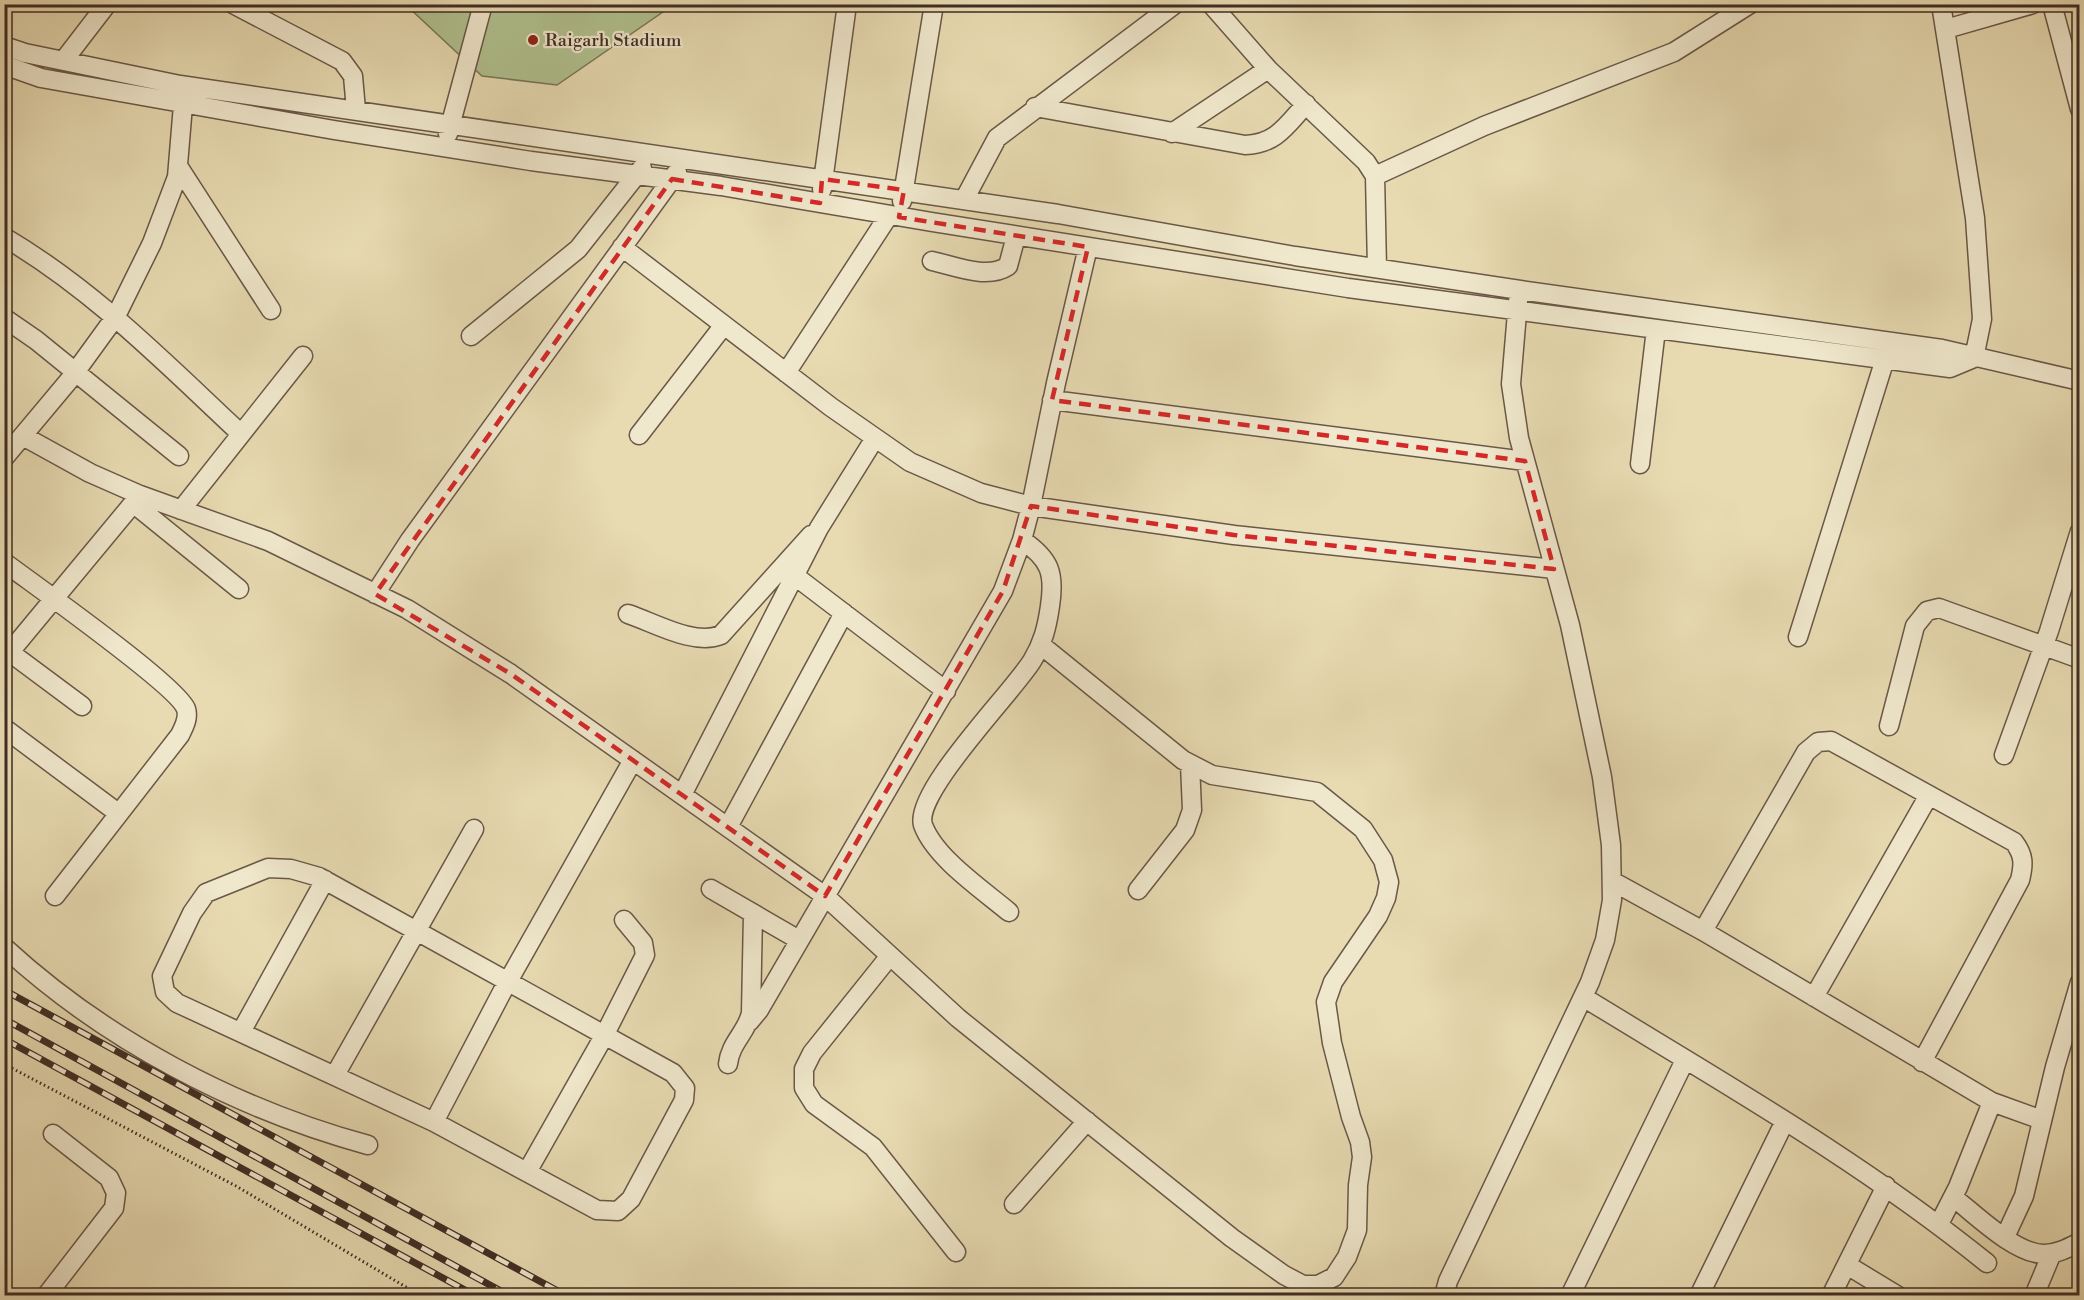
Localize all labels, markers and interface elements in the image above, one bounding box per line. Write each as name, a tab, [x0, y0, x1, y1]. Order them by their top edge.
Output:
place label: Raigarh Stadium	[545, 29, 682, 52]
marker: Raigarh Stadium	[526, 33, 540, 47]

